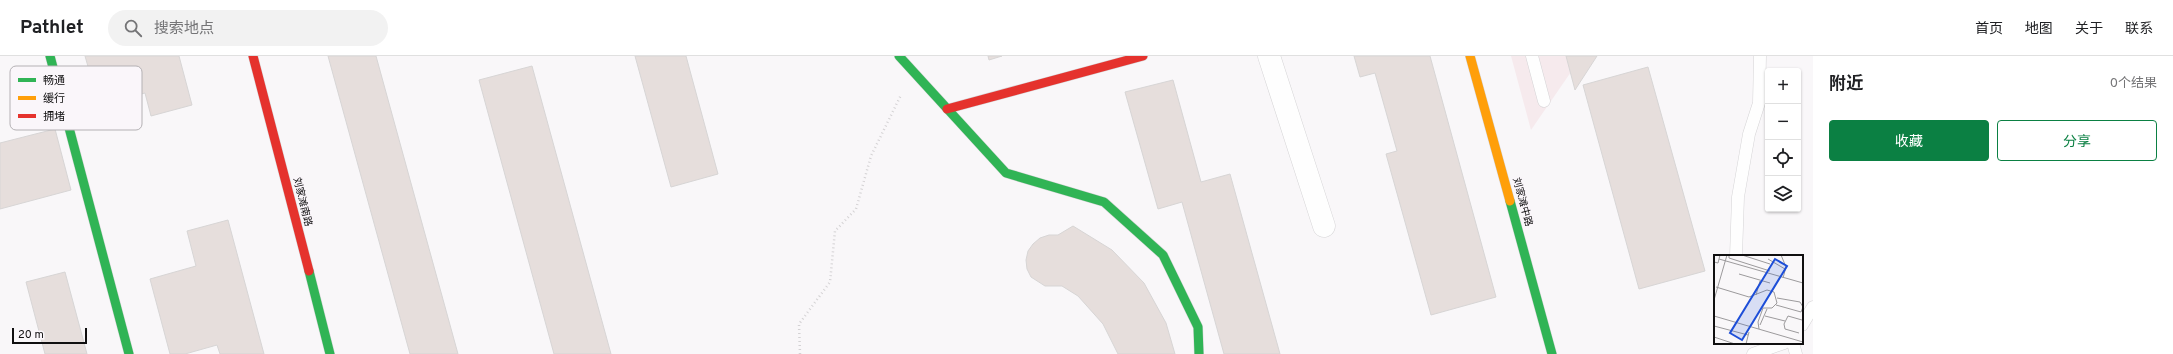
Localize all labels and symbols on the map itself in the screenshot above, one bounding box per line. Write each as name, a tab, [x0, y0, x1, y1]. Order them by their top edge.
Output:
legend	[10, 66, 142, 130]
text: 畅通	[43, 74, 65, 88]
text: 缓行	[43, 92, 65, 106]
text: 拥堵	[43, 110, 65, 124]
street label: 刘家滩南路	[290, 176, 314, 228]
street label: 刘家滩中路	[1509, 176, 1535, 228]
inset map	[1714, 255, 1803, 344]
scale bar	[12, 326, 87, 345]

